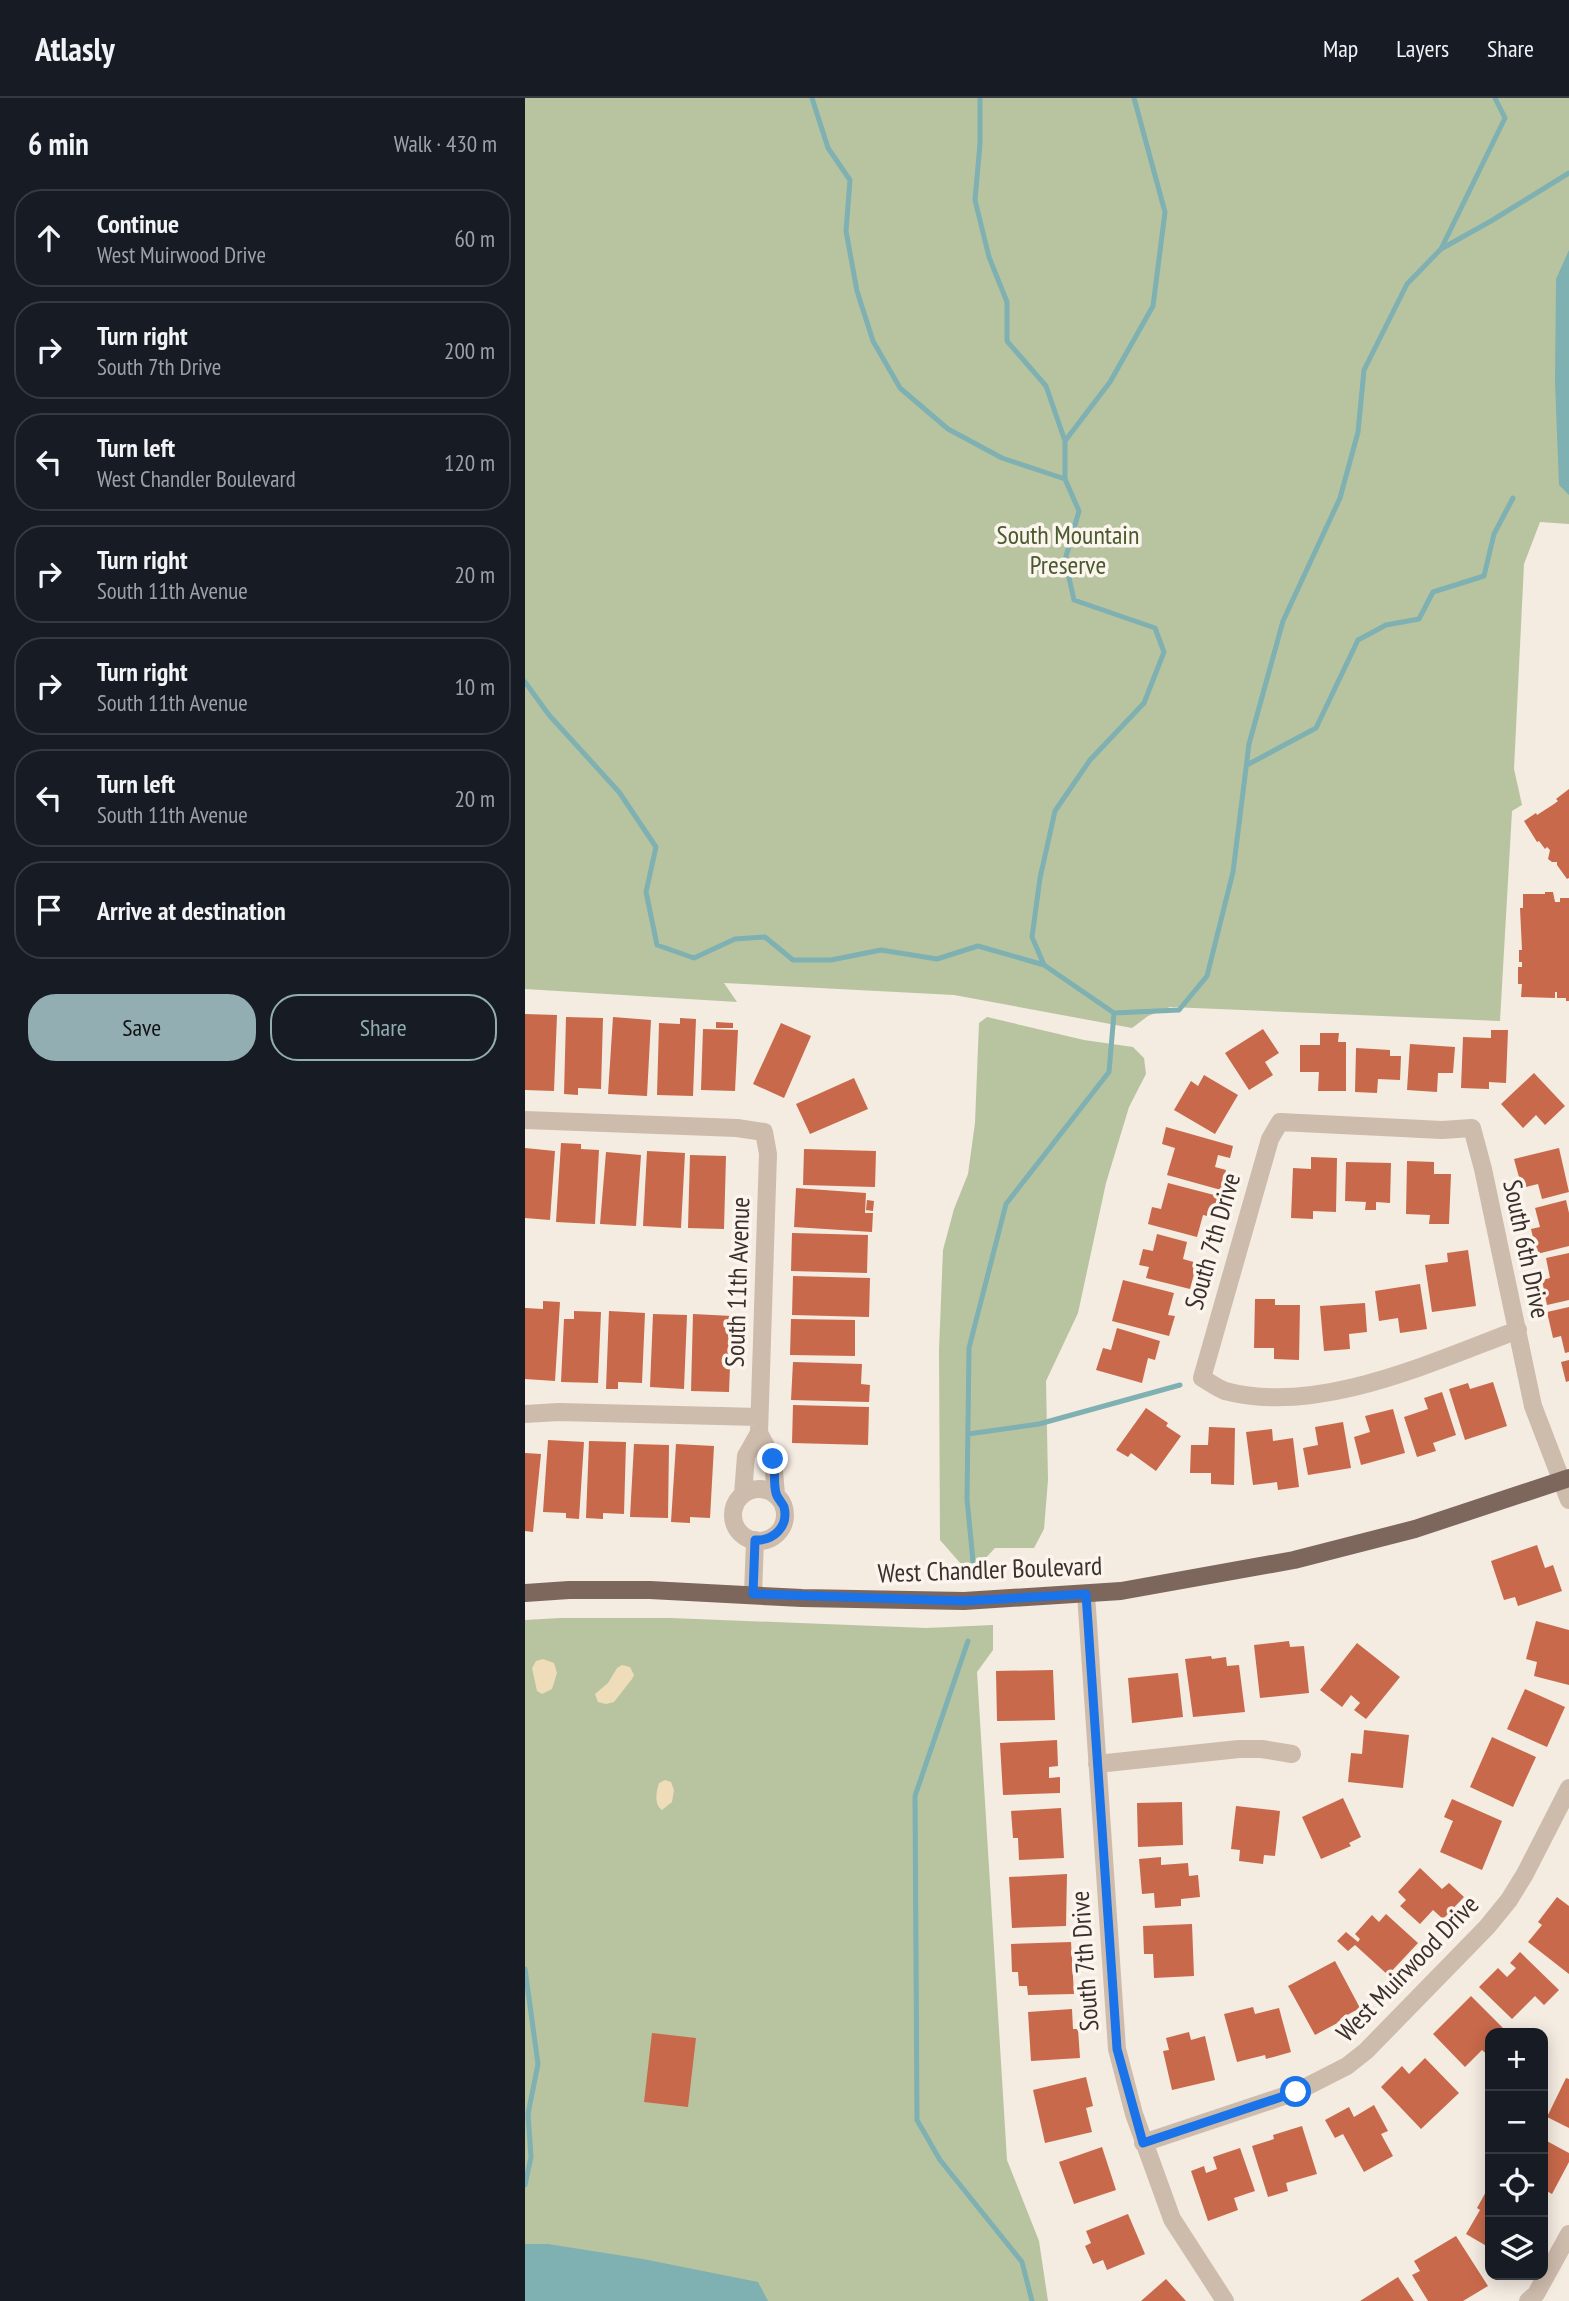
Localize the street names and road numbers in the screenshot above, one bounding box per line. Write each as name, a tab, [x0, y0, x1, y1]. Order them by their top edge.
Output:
street label: South 7th Drive	[1177, 1169, 1247, 1313]
street label: South 6th Drive	[1496, 1177, 1558, 1321]
street label: South 11th Avenue	[718, 1196, 756, 1368]
street label: West Chandler Boulevard	[877, 1549, 1103, 1589]
street label: West Muirwood Drive	[1329, 1888, 1485, 2048]
street label: South 7th Drive	[1063, 1890, 1105, 2032]

